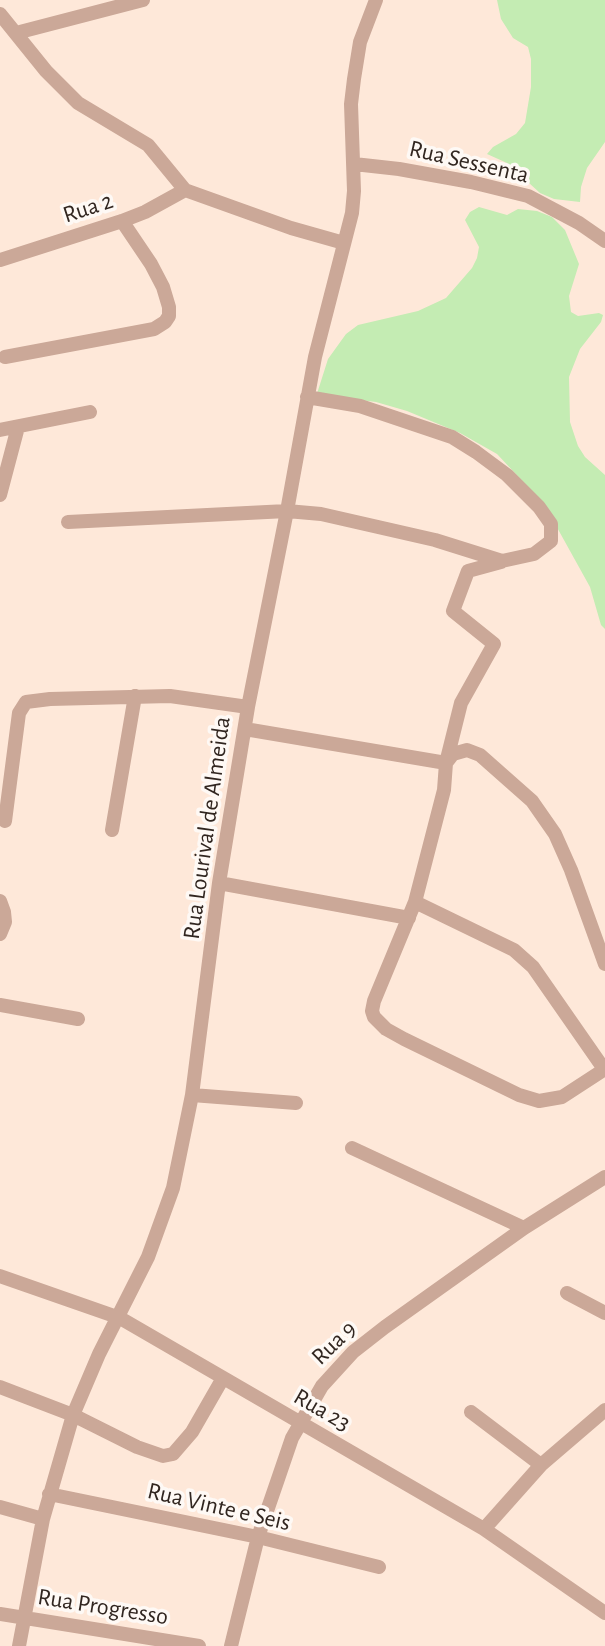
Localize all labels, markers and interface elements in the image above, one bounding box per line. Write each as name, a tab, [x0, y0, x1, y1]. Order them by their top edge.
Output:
street label: Rua Sessenta	[406, 134, 532, 190]
street label: Rua 2	[59, 186, 117, 230]
street label: Rua Lourival de Almeida	[177, 715, 237, 941]
street label: Rua 9	[306, 1315, 362, 1371]
street label: Rua 23	[288, 1382, 356, 1438]
street label: Rua Vinte e Seis	[145, 1477, 293, 1537]
street label: Rua Progresso	[36, 1582, 170, 1632]

